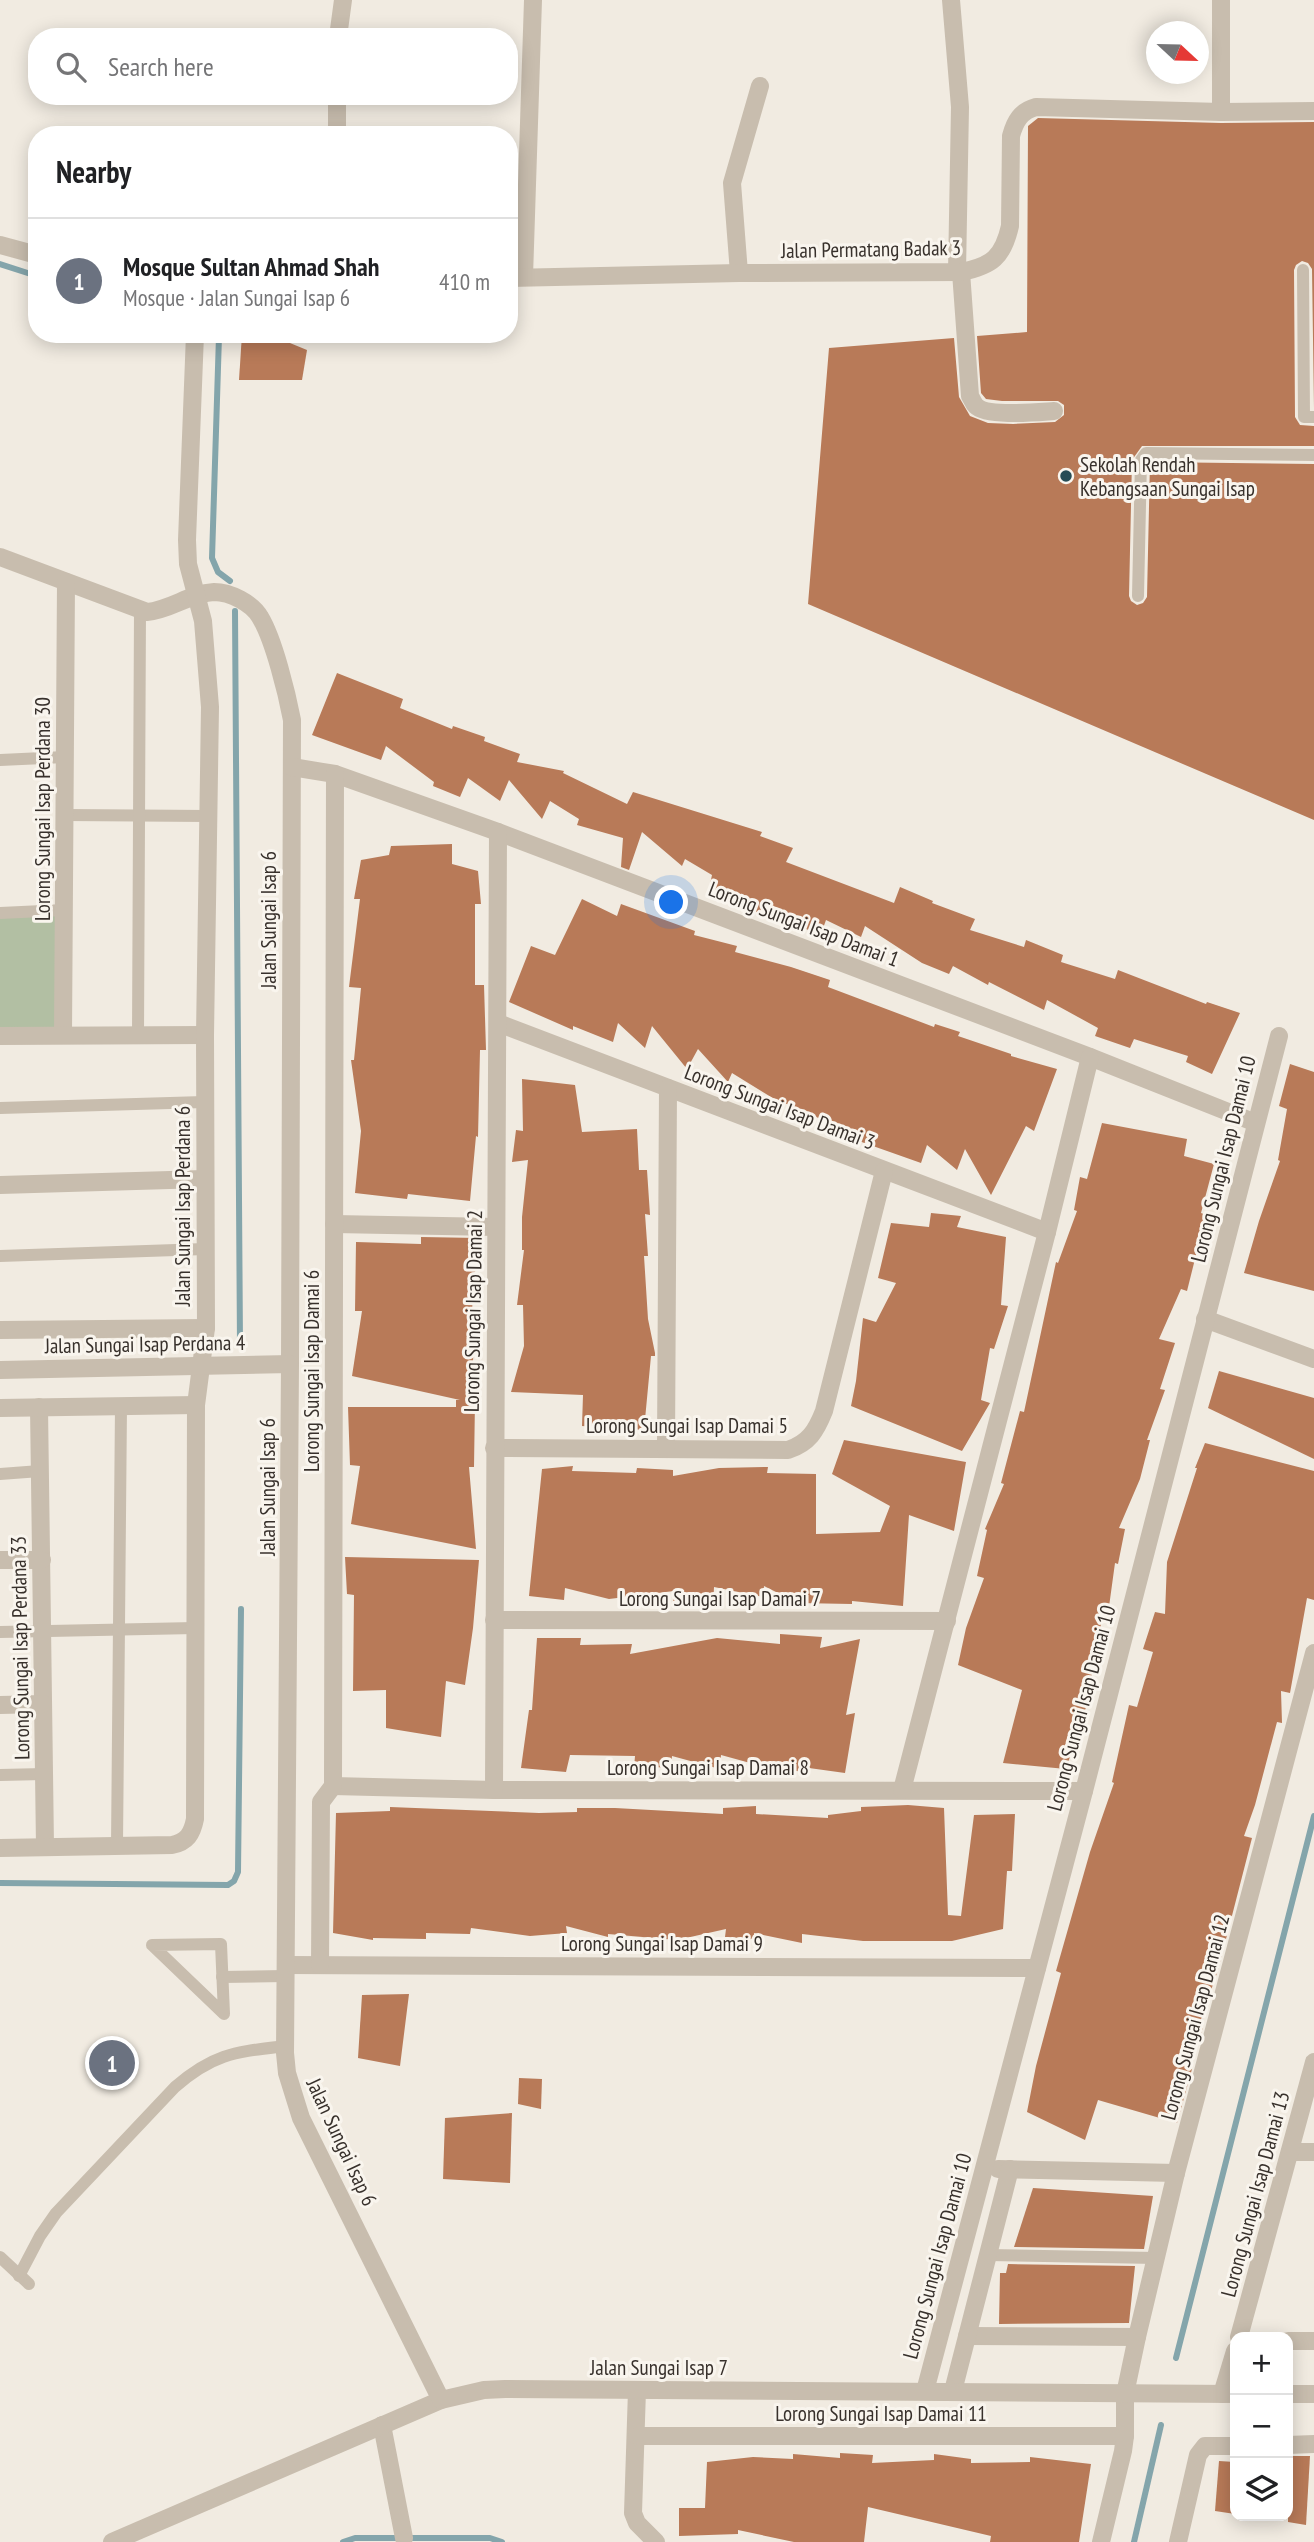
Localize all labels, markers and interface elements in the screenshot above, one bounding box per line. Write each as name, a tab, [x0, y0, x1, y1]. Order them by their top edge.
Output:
north arrow	[1146, 21, 1209, 84]
search box	[28, 28, 518, 105]
icon: search	[52, 48, 90, 86]
text: Search here	[108, 50, 214, 83]
text: Nearby	[56, 152, 131, 191]
street label: Jalan Permatang Badak 3	[780, 234, 961, 264]
text: Mosque Sultan Ahmad Shah	[123, 250, 379, 283]
text: 1	[74, 267, 85, 296]
text: 410 m	[439, 267, 490, 296]
text: Mosque · Jalan Sungai Isap 6	[123, 283, 350, 312]
place label: Sekolah Rendah Kebangsaan Sungai Isap	[1080, 451, 1255, 502]
marker: Sekolah Rendah Kebangsaan Sungai Isap	[1058, 468, 1074, 484]
street label: Lorong Sungai Isap Perdana 30	[29, 697, 56, 921]
street label: Jalan Sungai Isap 6	[255, 851, 282, 990]
street label: Lorong Sungai Isap Damai 1	[705, 875, 903, 973]
your location	[654, 885, 688, 919]
street label: Lorong Sungai Isap Damai 10	[1184, 1053, 1262, 1265]
street label: Lorong Sungai Isap Damai 3	[681, 1058, 879, 1156]
street label: Jalan Sungai Isap Perdana 6	[169, 1106, 196, 1307]
street label: Lorong Sungai Isap Damai 2	[458, 1210, 488, 1412]
street label: Lorong Sungai Isap Damai 6	[298, 1270, 325, 1472]
street label: Jalan Sungai Isap Perdana 4	[44, 1329, 246, 1359]
street label: Lorong Sungai Isap Damai 5	[586, 1412, 788, 1439]
street label: Jalan Sungai Isap 6	[254, 1418, 281, 1557]
street label: Lorong Sungai Isap Perdana 33	[5, 1536, 35, 1760]
street label: Lorong Sungai Isap Damai 7	[619, 1585, 821, 1612]
street label: Lorong Sungai Isap Damai 10	[1041, 1602, 1121, 1814]
street label: Lorong Sungai Isap Damai 8	[607, 1754, 809, 1781]
street label: Lorong Sungai Isap Damai 12	[1155, 1911, 1235, 2123]
street label: Lorong Sungai Isap Damai 9	[561, 1930, 763, 1957]
pin: 1	[89, 2037, 135, 2089]
street label: Jalan Sungai Isap 6	[300, 2073, 383, 2210]
street label: Lorong Sungai Isap Damai 13	[1215, 2088, 1295, 2300]
street label: Lorong Sungai Isap Damai 10	[897, 2150, 977, 2362]
map controls	[1230, 2332, 1293, 2521]
button: +	[1230, 2332, 1293, 2395]
street label: Jalan Sungai Isap 7	[589, 2354, 728, 2381]
button: −	[1230, 2395, 1293, 2458]
street label: Lorong Sungai Isap Damai 11	[775, 2400, 987, 2427]
button: layers	[1230, 2458, 1293, 2521]

